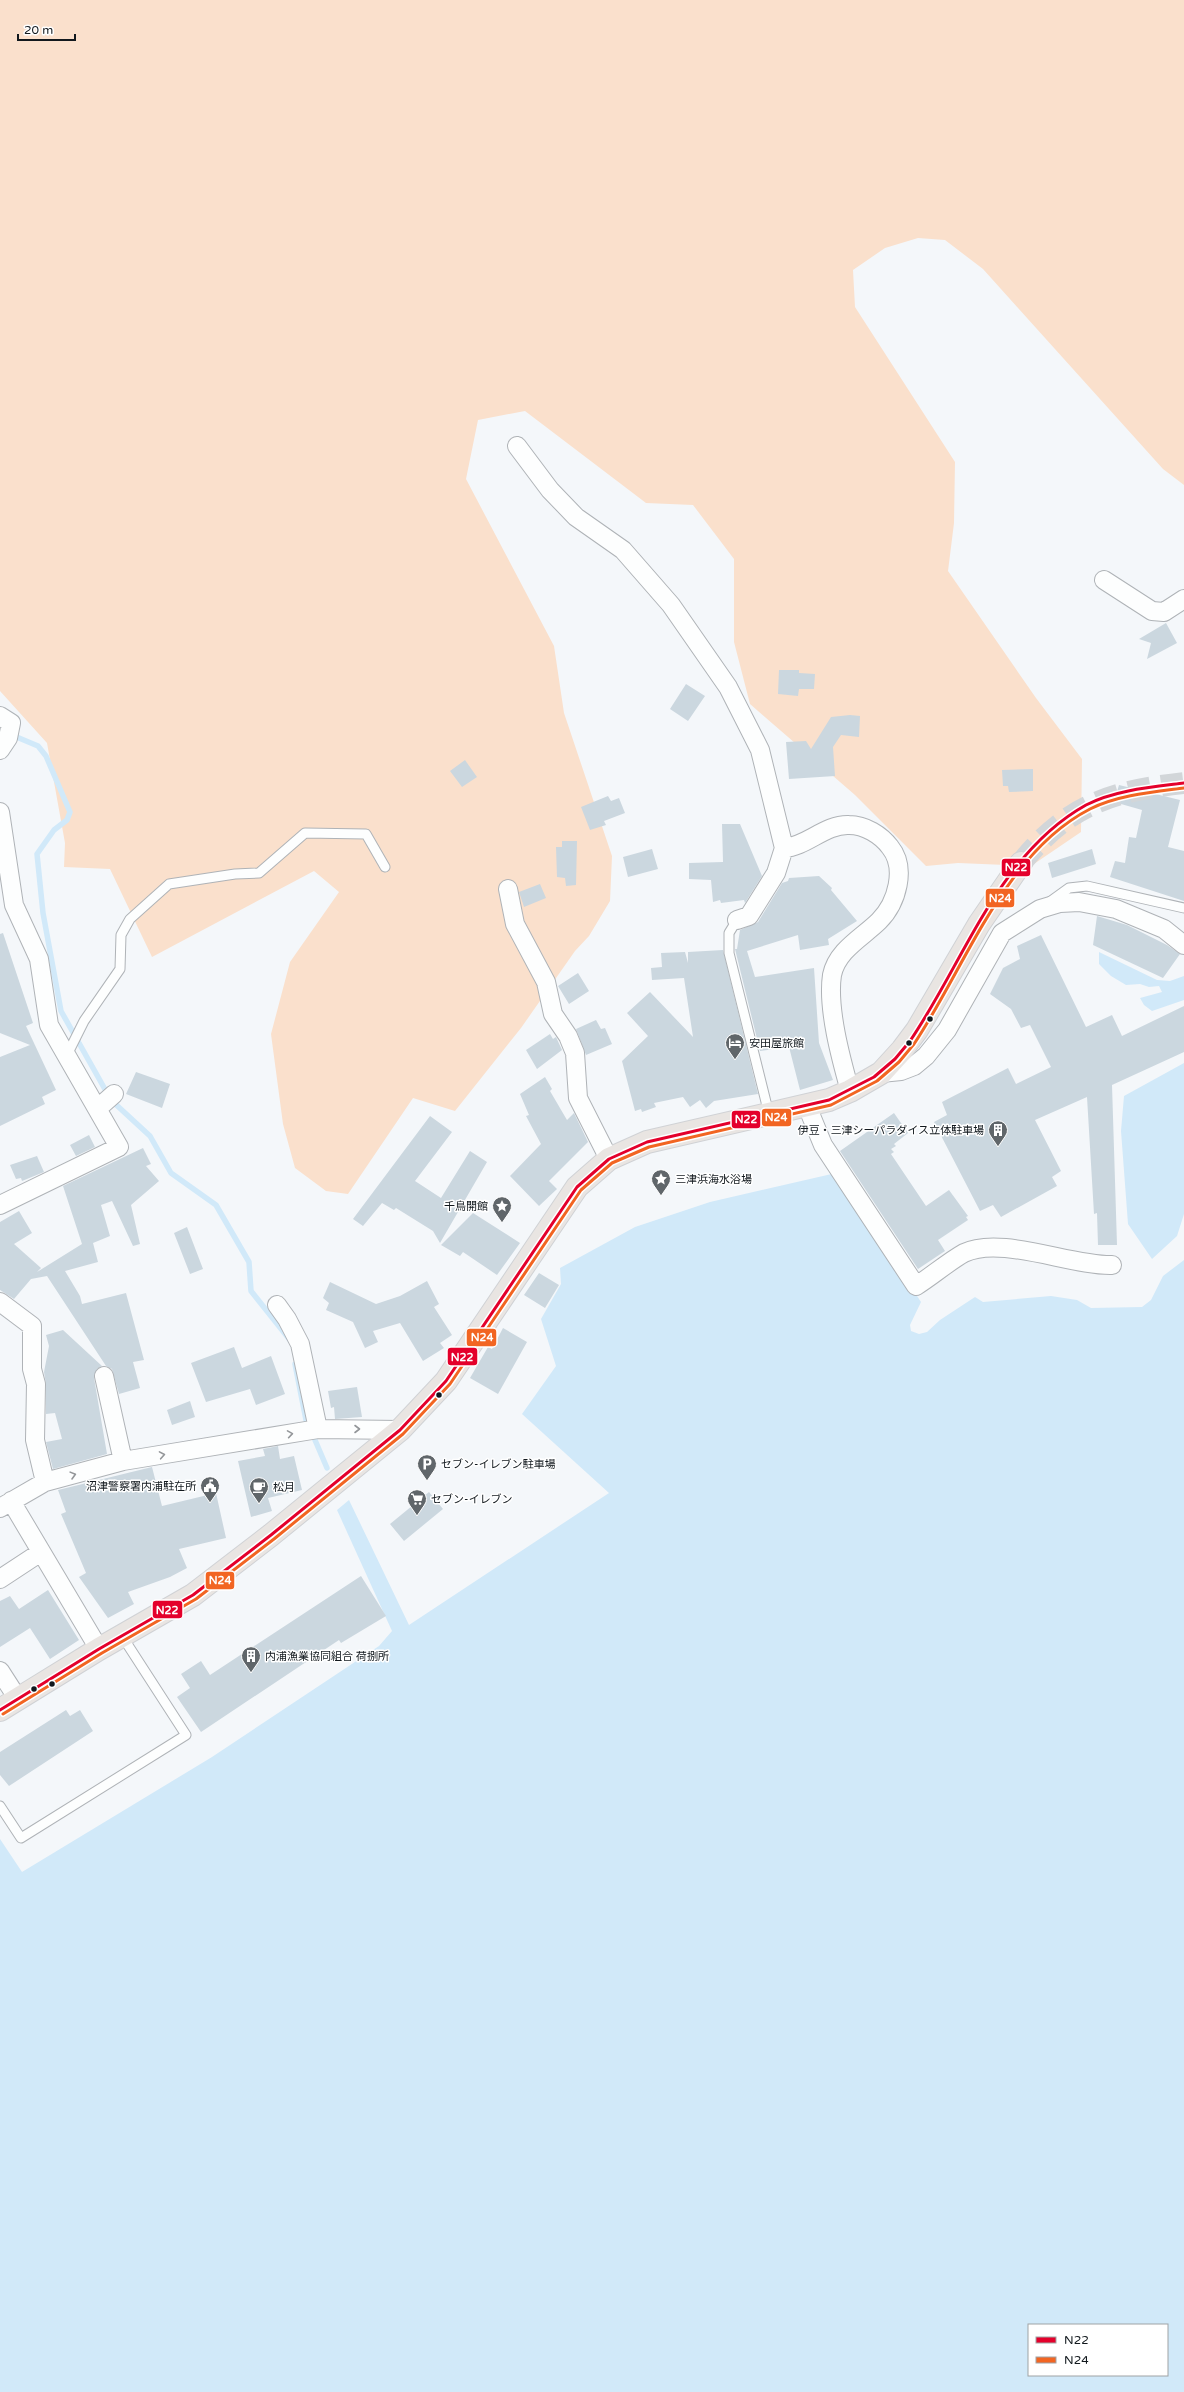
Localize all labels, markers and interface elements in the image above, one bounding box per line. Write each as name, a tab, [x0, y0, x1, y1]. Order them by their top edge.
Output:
scale bar	[18, 16, 75, 42]
text: 20 m	[24, 23, 53, 37]
line badge: N22	[1001, 858, 1031, 877]
text: N22	[1005, 861, 1027, 874]
line badge: N24	[985, 888, 1015, 908]
text: N24	[989, 892, 1011, 905]
unlabelled marker	[925, 1014, 935, 1024]
hotel icon: 安田屋旅館	[724, 1032, 746, 1060]
place label: 安田屋旅館	[749, 1037, 804, 1050]
unlabelled marker	[904, 1038, 914, 1048]
line badge: N24	[761, 1108, 792, 1127]
line badge: N22	[731, 1110, 761, 1129]
text: N24	[765, 1111, 787, 1124]
text: N22	[735, 1113, 757, 1126]
building icon: 伊豆・三津シーパラダイス立体駐車場	[987, 1119, 1009, 1147]
place label: 伊豆・三津シーパラダイス立体駐車場	[797, 1124, 984, 1137]
place icon: 三津浜海水浴場	[650, 1168, 672, 1196]
place label: 三津浜海水浴場	[675, 1173, 752, 1186]
place icon: 千鳥開館	[491, 1195, 513, 1223]
place label: 千鳥開館	[444, 1200, 488, 1213]
line badge: N24	[466, 1328, 497, 1347]
text: N24	[471, 1331, 493, 1344]
line badge: N22	[447, 1347, 478, 1366]
text: N22	[451, 1351, 473, 1364]
unlabelled marker	[434, 1390, 444, 1400]
one-way arrow	[354, 1425, 360, 1434]
one-way arrow	[287, 1430, 293, 1439]
one-way arrow	[159, 1451, 165, 1460]
parking icon: セブン-イレブン駐車場	[416, 1453, 438, 1481]
place label: セブン-イレブン駐車場	[441, 1458, 556, 1471]
one-way arrow	[70, 1471, 77, 1479]
public building icon: 沼津警察署内浦駐在所	[199, 1475, 221, 1503]
cafe icon: 松月	[248, 1476, 270, 1504]
place label: 沼津警察署内浦駐在所	[86, 1480, 197, 1493]
place label: 松月	[273, 1481, 295, 1494]
supermarket icon: セブン-イレブン	[406, 1488, 428, 1516]
place label: セブン-イレブン	[431, 1493, 513, 1506]
line badge: N24	[205, 1571, 235, 1590]
text: N24	[209, 1574, 231, 1587]
line badge: N22	[152, 1600, 183, 1619]
text: N22	[156, 1604, 178, 1617]
building icon: 内浦漁業協同組合 荷捌所	[240, 1645, 262, 1673]
place label: 内浦漁業協同組合 荷捌所	[265, 1650, 390, 1663]
unlabelled marker	[47, 1679, 57, 1689]
unlabelled marker	[29, 1684, 39, 1694]
legend	[1028, 2324, 1168, 2376]
text: N22	[1064, 2333, 1089, 2347]
text: N24	[1064, 2353, 1089, 2367]

